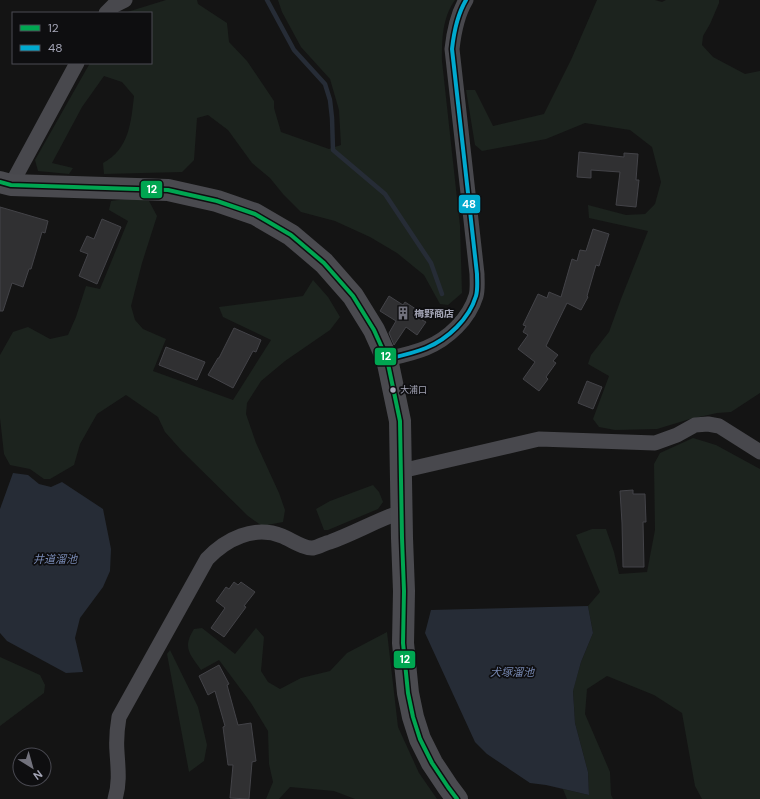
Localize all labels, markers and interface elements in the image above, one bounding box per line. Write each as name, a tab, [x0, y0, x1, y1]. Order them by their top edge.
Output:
legend	[12, 12, 152, 64]
text: 12	[48, 20, 59, 36]
text: 48	[48, 40, 63, 56]
line badge: 12	[140, 180, 163, 199]
text: 12	[147, 182, 157, 196]
line badge: 48	[458, 194, 481, 214]
text: 48	[462, 197, 476, 211]
building icon: 梅野商店	[395, 305, 411, 321]
place label: 梅野商店	[414, 307, 454, 320]
line badge: 12	[374, 347, 397, 366]
text: 12	[381, 349, 391, 363]
place label: 大浦口	[400, 384, 427, 396]
marker: 大浦口	[388, 385, 398, 395]
water label: 井道溜池	[33, 552, 78, 566]
line badge: 12	[393, 650, 416, 669]
text: 12	[400, 652, 410, 666]
water label: 犬塚溜池	[490, 665, 535, 679]
north arrow	[12, 747, 52, 787]
text: N	[31, 767, 45, 783]

